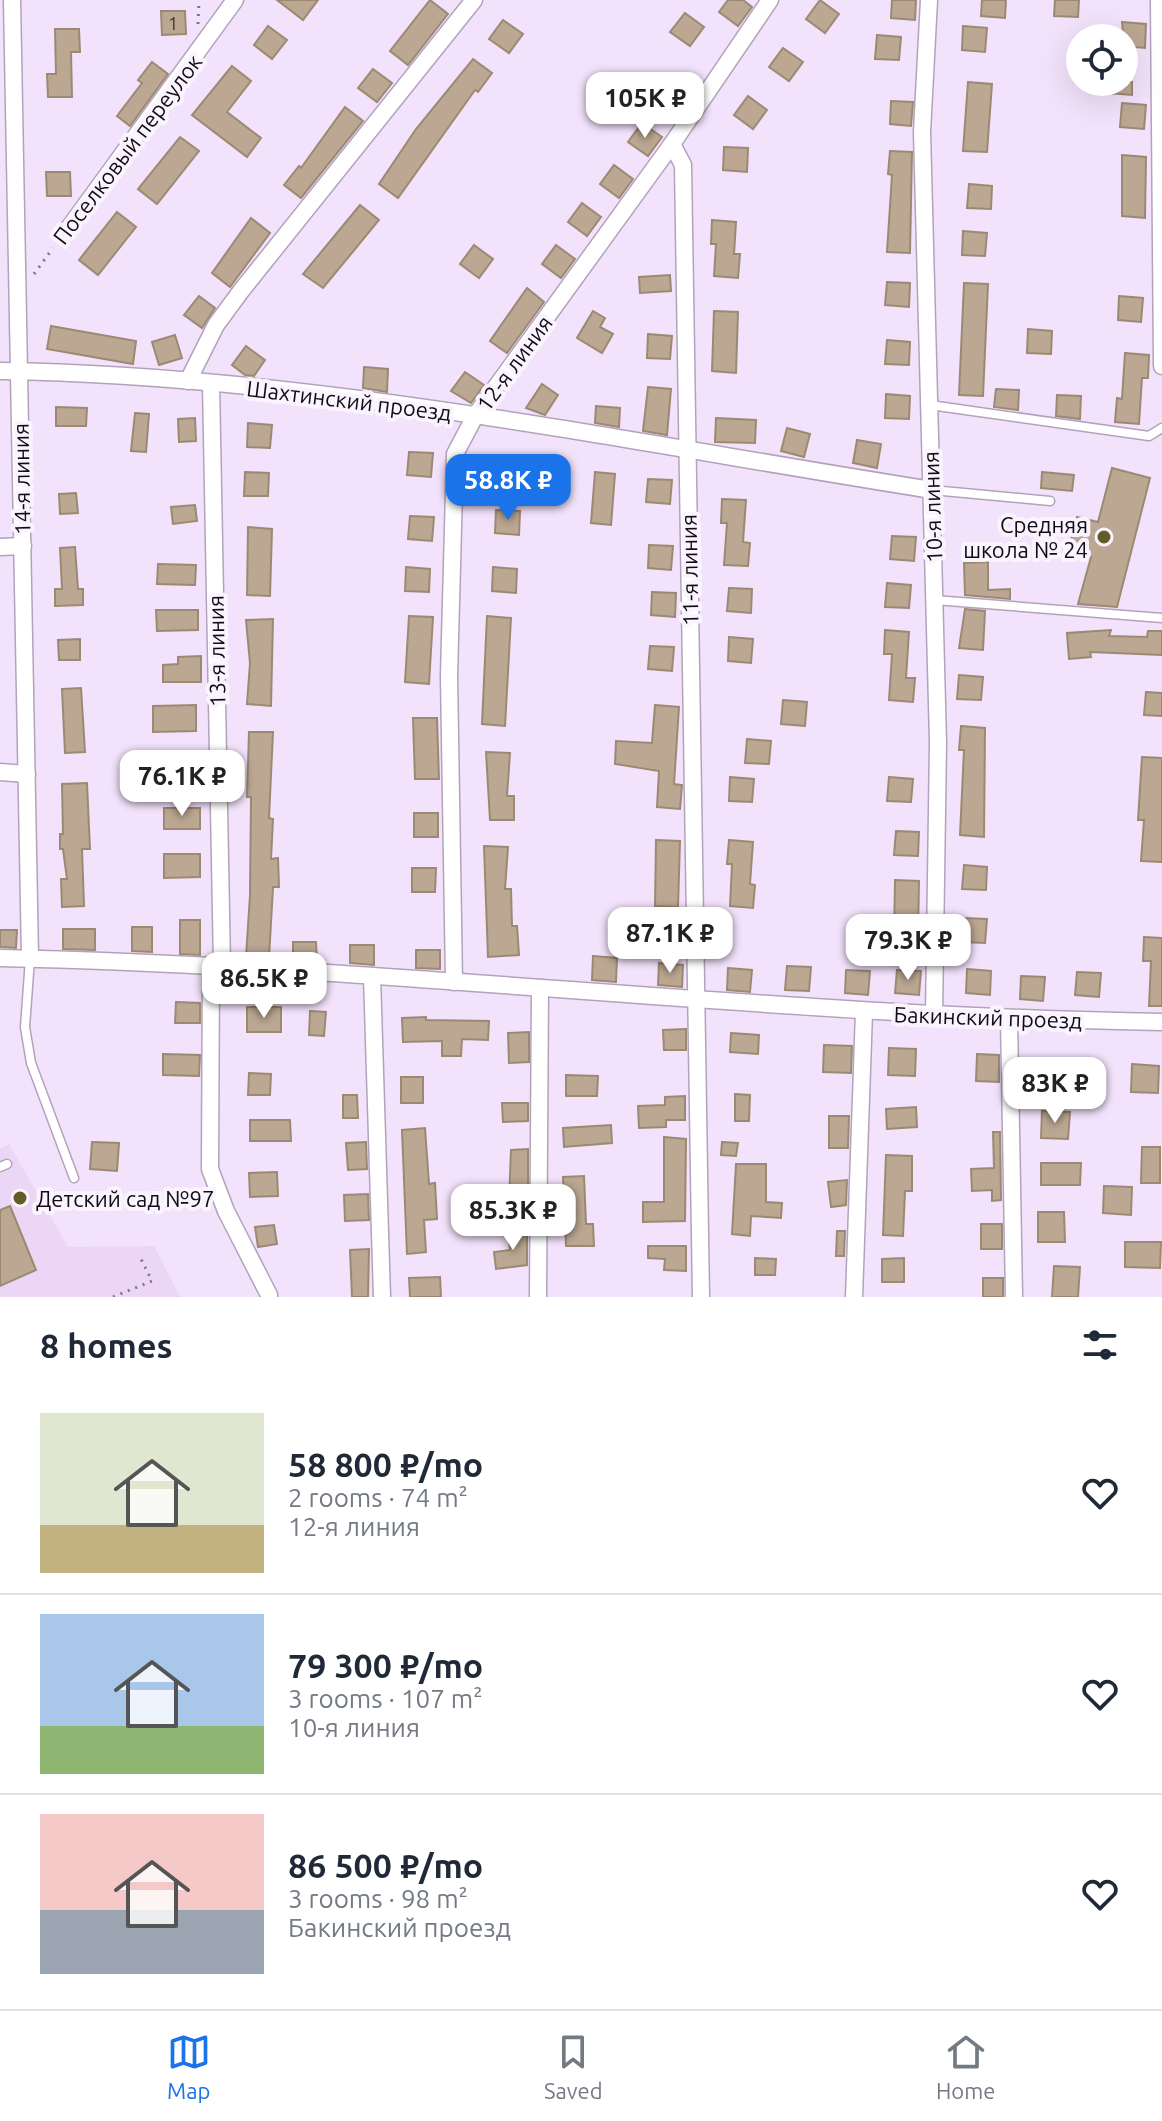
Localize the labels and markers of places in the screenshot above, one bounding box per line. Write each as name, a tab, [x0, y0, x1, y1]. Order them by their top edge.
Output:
pin: 105K ₽	[580, 72, 710, 140]
pin: 58.8K ₽	[434, 454, 582, 522]
place label: Средняя школа № 24	[963, 512, 1088, 562]
marker: Средняя школа № 24	[1095, 528, 1113, 546]
pin: 76.1K ₽	[108, 750, 256, 818]
pin: 87.1K ₽	[596, 907, 744, 975]
pin: 79.3K ₽	[834, 914, 982, 982]
pin: 86.5K ₽	[190, 952, 338, 1020]
pin: 83K ₽	[999, 1057, 1111, 1125]
pin: 85.3K ₽	[439, 1184, 587, 1252]
place label: Детский сад №97	[36, 1186, 214, 1211]
marker: Детский сад №97	[11, 1189, 29, 1207]

